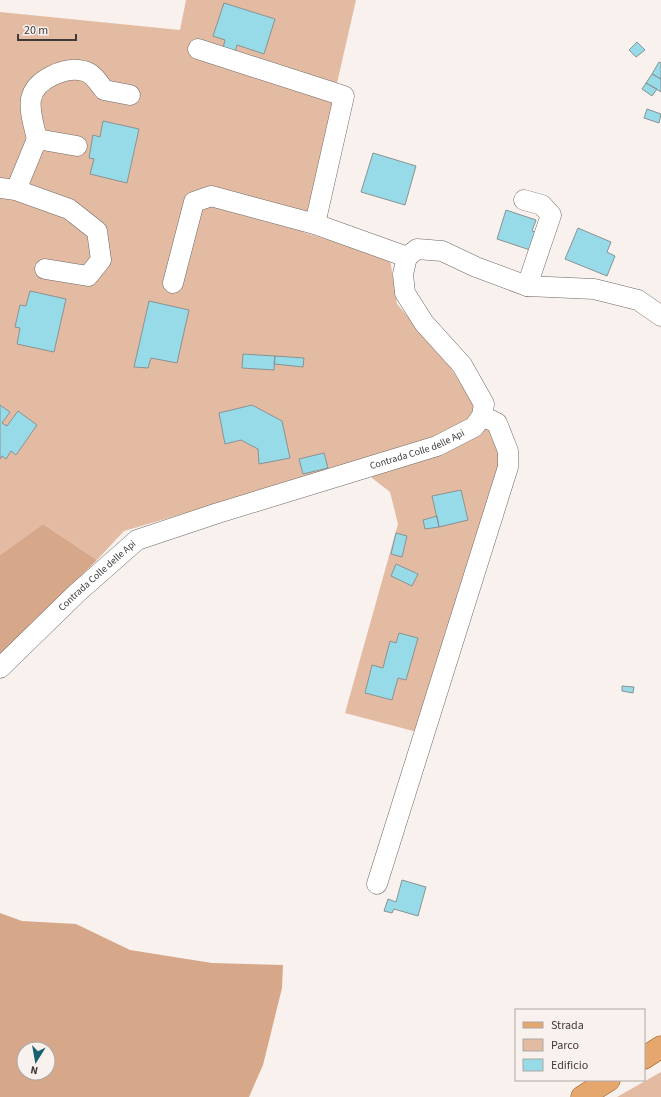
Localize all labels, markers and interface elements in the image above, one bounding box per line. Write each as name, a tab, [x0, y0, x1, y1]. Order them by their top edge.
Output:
scale bar	[18, 16, 76, 42]
text: 20 m	[24, 22, 48, 39]
street label: Contrada Colle delle Api	[368, 426, 467, 473]
street label: Contrada Colle delle Api	[55, 537, 139, 614]
legend	[515, 1009, 645, 1081]
text: Strada	[551, 1017, 584, 1034]
text: Parco	[551, 1037, 579, 1054]
north arrow	[16, 1041, 56, 1081]
text: Edificio	[551, 1057, 588, 1074]
text: N	[29, 1062, 39, 1078]

